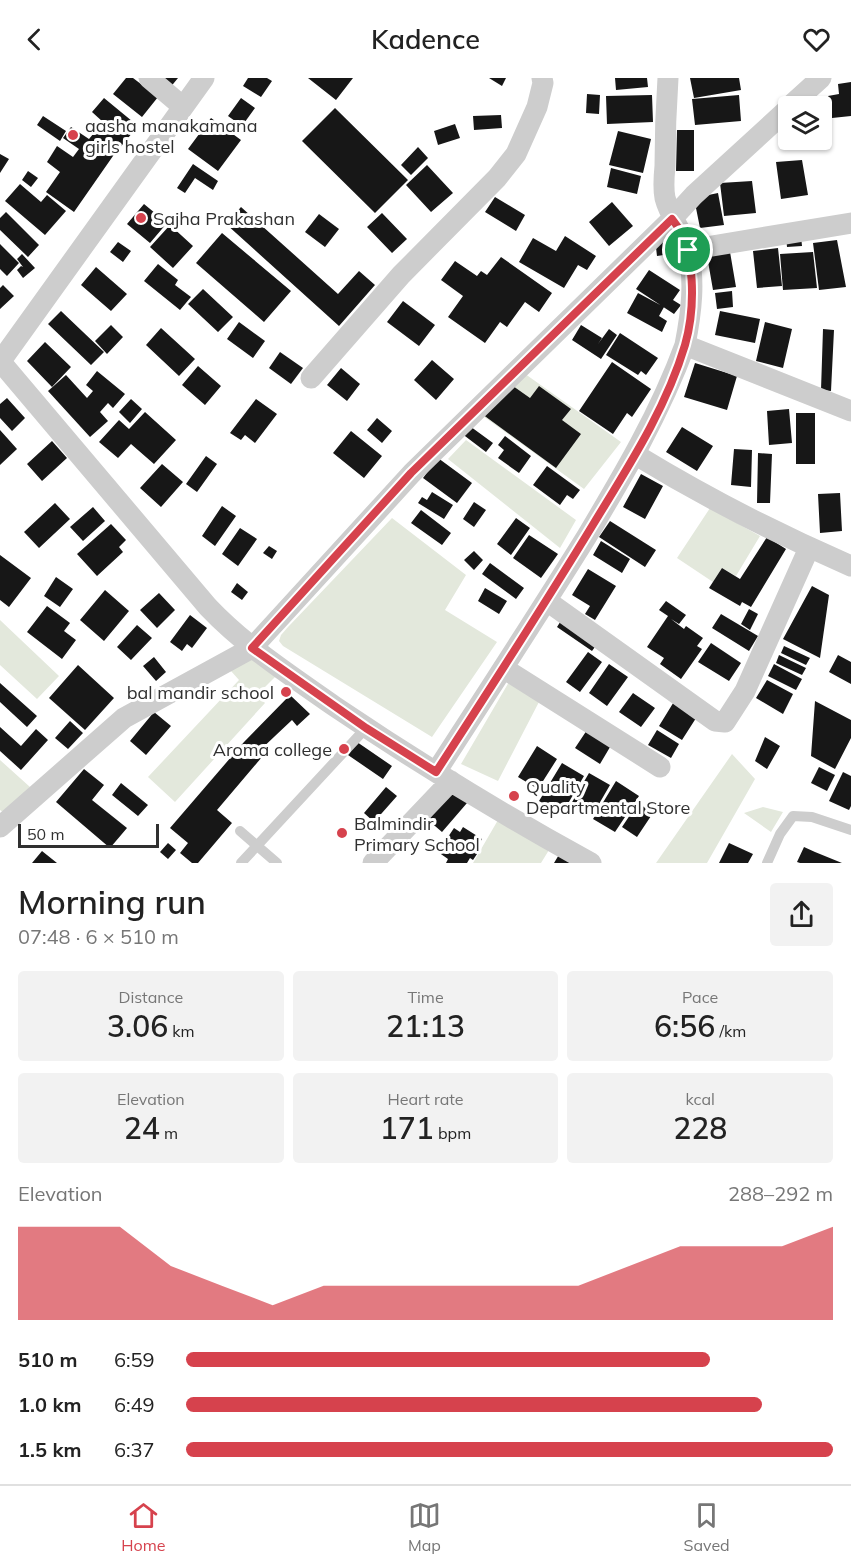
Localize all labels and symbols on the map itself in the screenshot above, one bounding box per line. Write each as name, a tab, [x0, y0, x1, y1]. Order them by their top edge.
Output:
place label: aasha manakamana girls hostel	[85, 114, 257, 158]
marker: aasha manakamana girls hostel	[66, 128, 80, 142]
place label: Sajha Prakashan	[153, 207, 295, 230]
marker: Sajha Prakashan	[134, 211, 148, 225]
pin	[662, 224, 713, 275]
place label: bal mandir school	[127, 681, 274, 704]
marker: bal mandir school	[279, 685, 293, 699]
place label: Aroma college	[213, 738, 332, 761]
marker: Aroma college	[337, 742, 351, 756]
place label: Quality Departmental Store	[526, 775, 690, 819]
marker: Quality Departmental Store	[507, 789, 521, 803]
place label: Balmindir Primary School	[354, 812, 480, 856]
scale bar	[18, 821, 159, 848]
marker: Balmindir Primary School	[335, 826, 349, 840]

